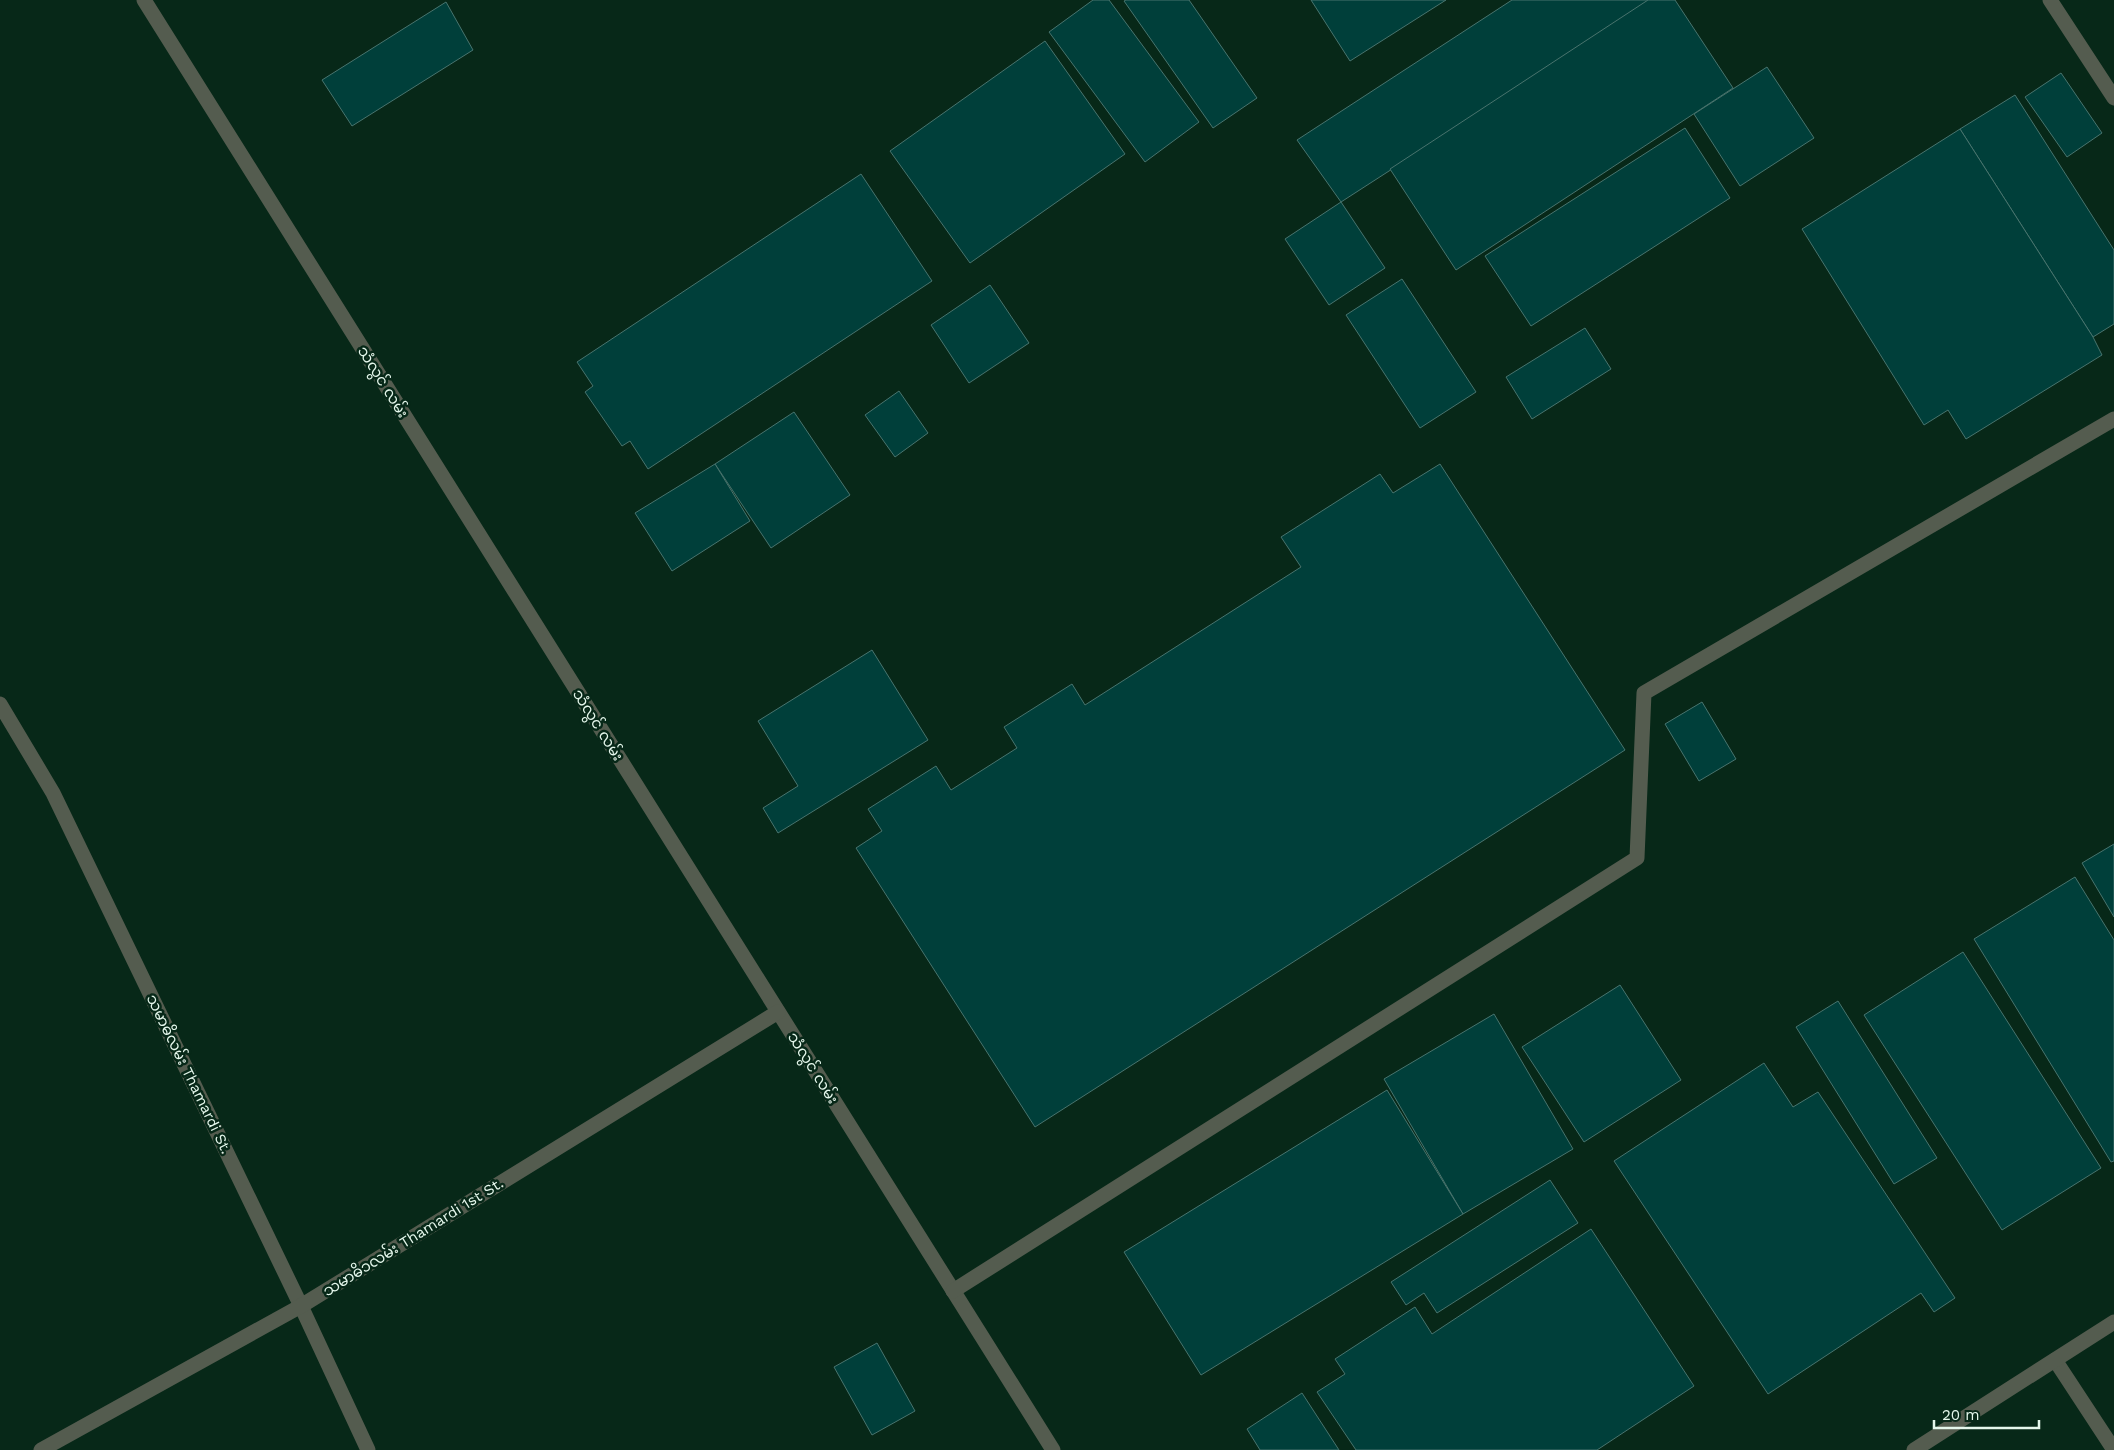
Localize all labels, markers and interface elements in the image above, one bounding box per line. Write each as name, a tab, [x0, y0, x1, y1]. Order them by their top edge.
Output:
street label: သံလွင် လမ်း	[352, 342, 413, 422]
street label: သံလွင် လမ်း	[567, 685, 628, 765]
street label: သမာဓိလမ်း Thamardi St.	[143, 991, 236, 1157]
street label: သံလွင် လမ်း	[782, 1028, 843, 1108]
street label: သမာဓိ၁လမ်း Thamardi 1st St.	[319, 1173, 506, 1300]
scale bar	[1934, 1398, 2039, 1430]
text: 20 m	[1942, 1406, 1980, 1424]

